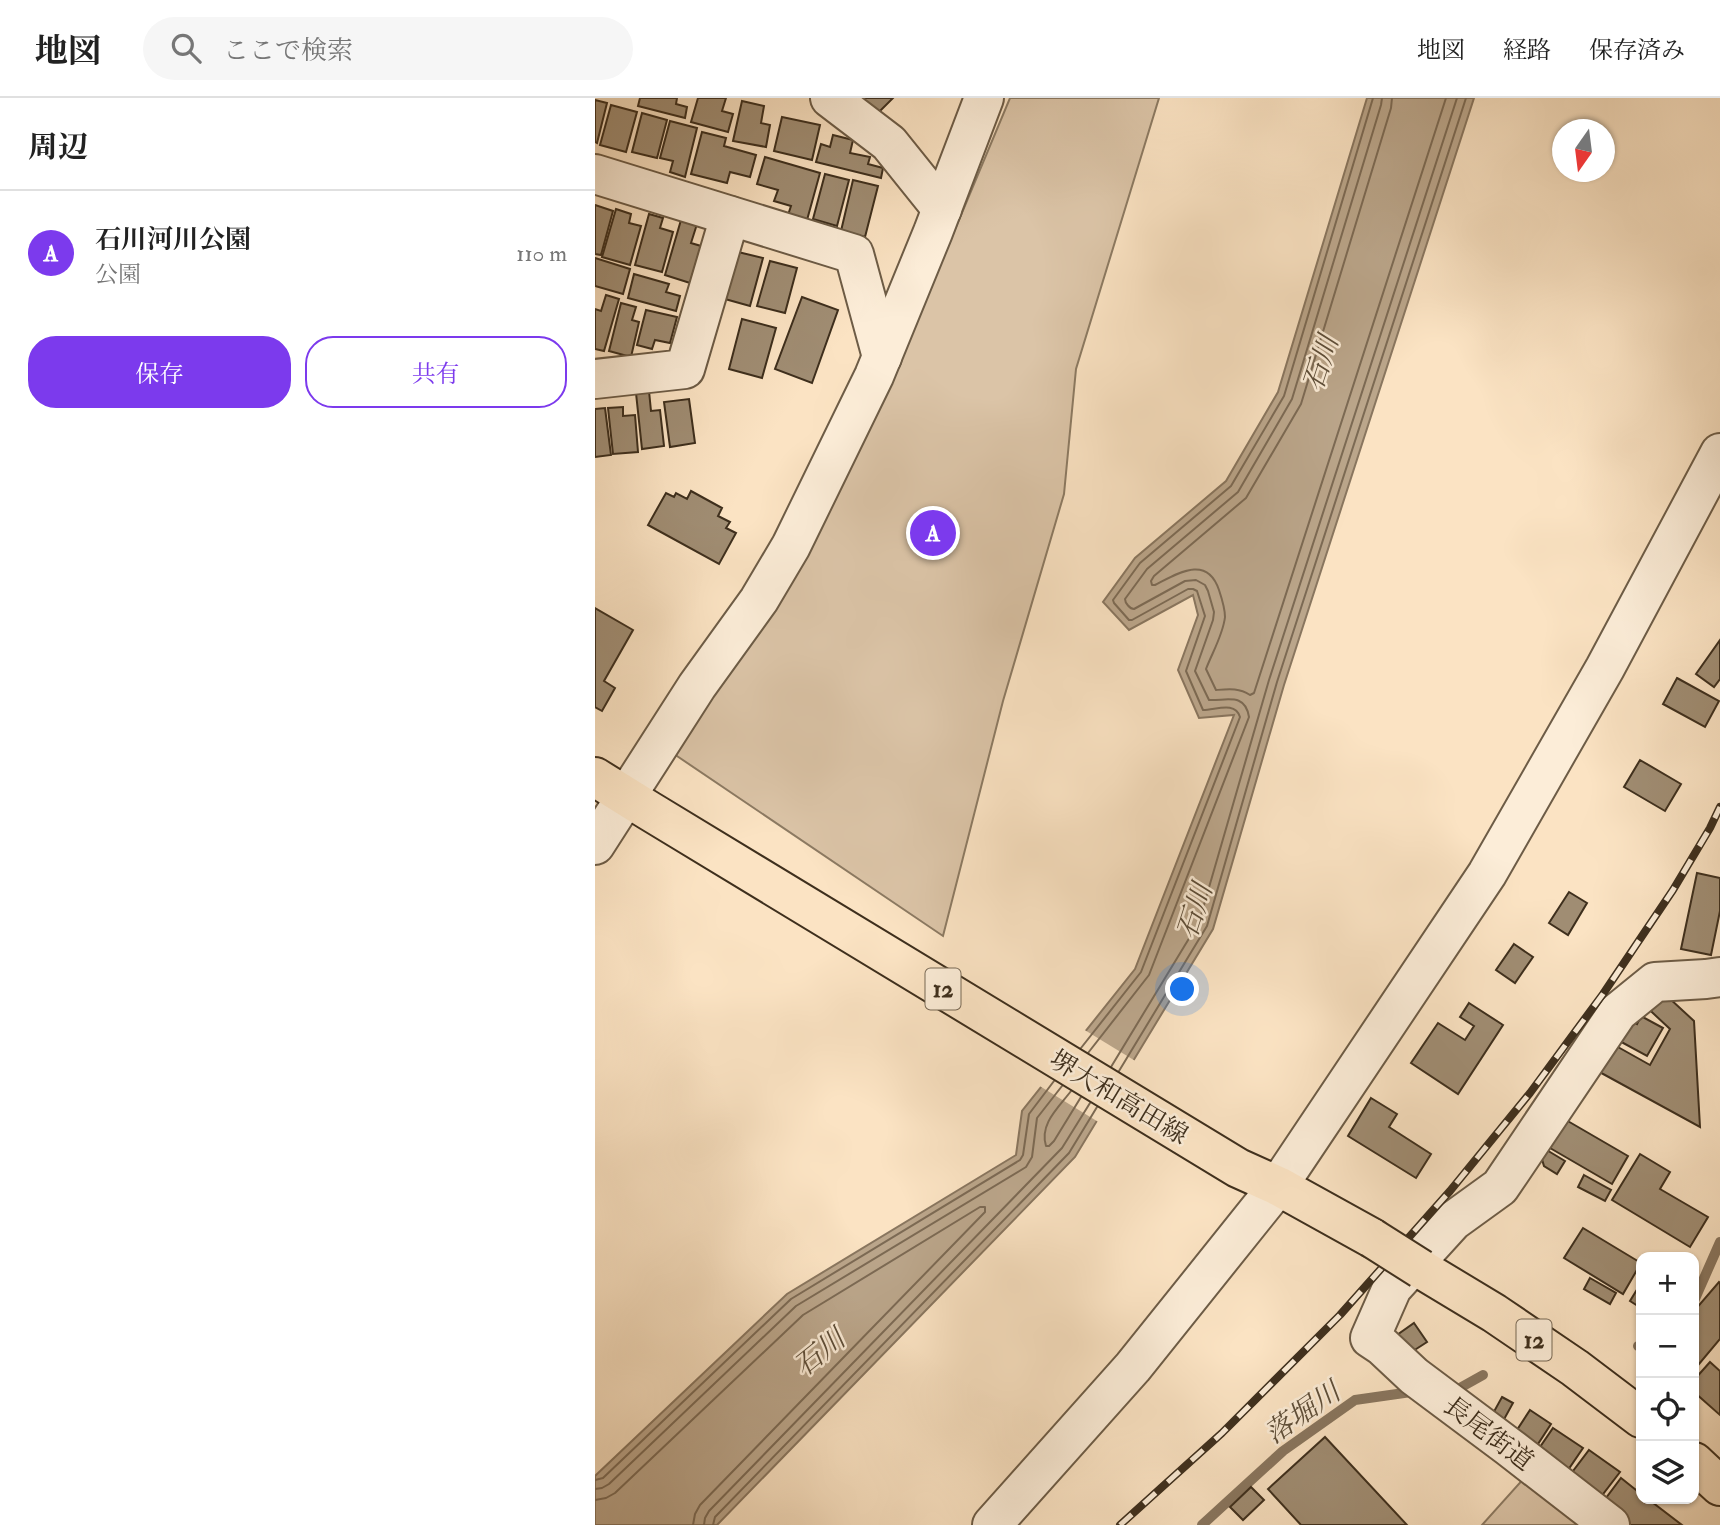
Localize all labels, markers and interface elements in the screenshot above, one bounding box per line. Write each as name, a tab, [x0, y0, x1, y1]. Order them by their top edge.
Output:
search box	[143, 17, 633, 80]
icon: search	[167, 29, 205, 67]
text: 地図	[35, 31, 101, 72]
text: ここで検索	[223, 35, 353, 67]
text: 地図	[1417, 35, 1465, 66]
text: 経路	[1503, 35, 1551, 66]
text: 保存済み	[1589, 35, 1685, 66]
north arrow	[1552, 119, 1615, 182]
text: 周辺	[28, 129, 88, 166]
text: 石川河川公園	[95, 224, 251, 256]
text: A	[44, 239, 58, 268]
text: 110 m	[516, 239, 567, 268]
text: 公園	[95, 260, 141, 289]
water label: 石川	[1296, 329, 1348, 396]
button: 保存	[28, 336, 291, 408]
button: 共有	[305, 336, 567, 408]
pin: A	[910, 507, 956, 559]
water label: 石川	[1170, 877, 1222, 944]
road number: 12	[925, 968, 961, 1010]
your location	[1165, 972, 1199, 1006]
street label: 堺大和高田線	[1043, 1044, 1194, 1152]
map controls	[1636, 1252, 1699, 1504]
button: +	[1636, 1252, 1699, 1315]
button: −	[1636, 1315, 1699, 1378]
water label: 石川	[787, 1320, 855, 1384]
road number: 12	[1517, 1320, 1551, 1360]
water label: 落堀川	[1258, 1373, 1350, 1452]
button: locate	[1636, 1378, 1699, 1441]
street label: 長尾街道	[1437, 1390, 1540, 1478]
button: layers	[1636, 1441, 1699, 1504]

